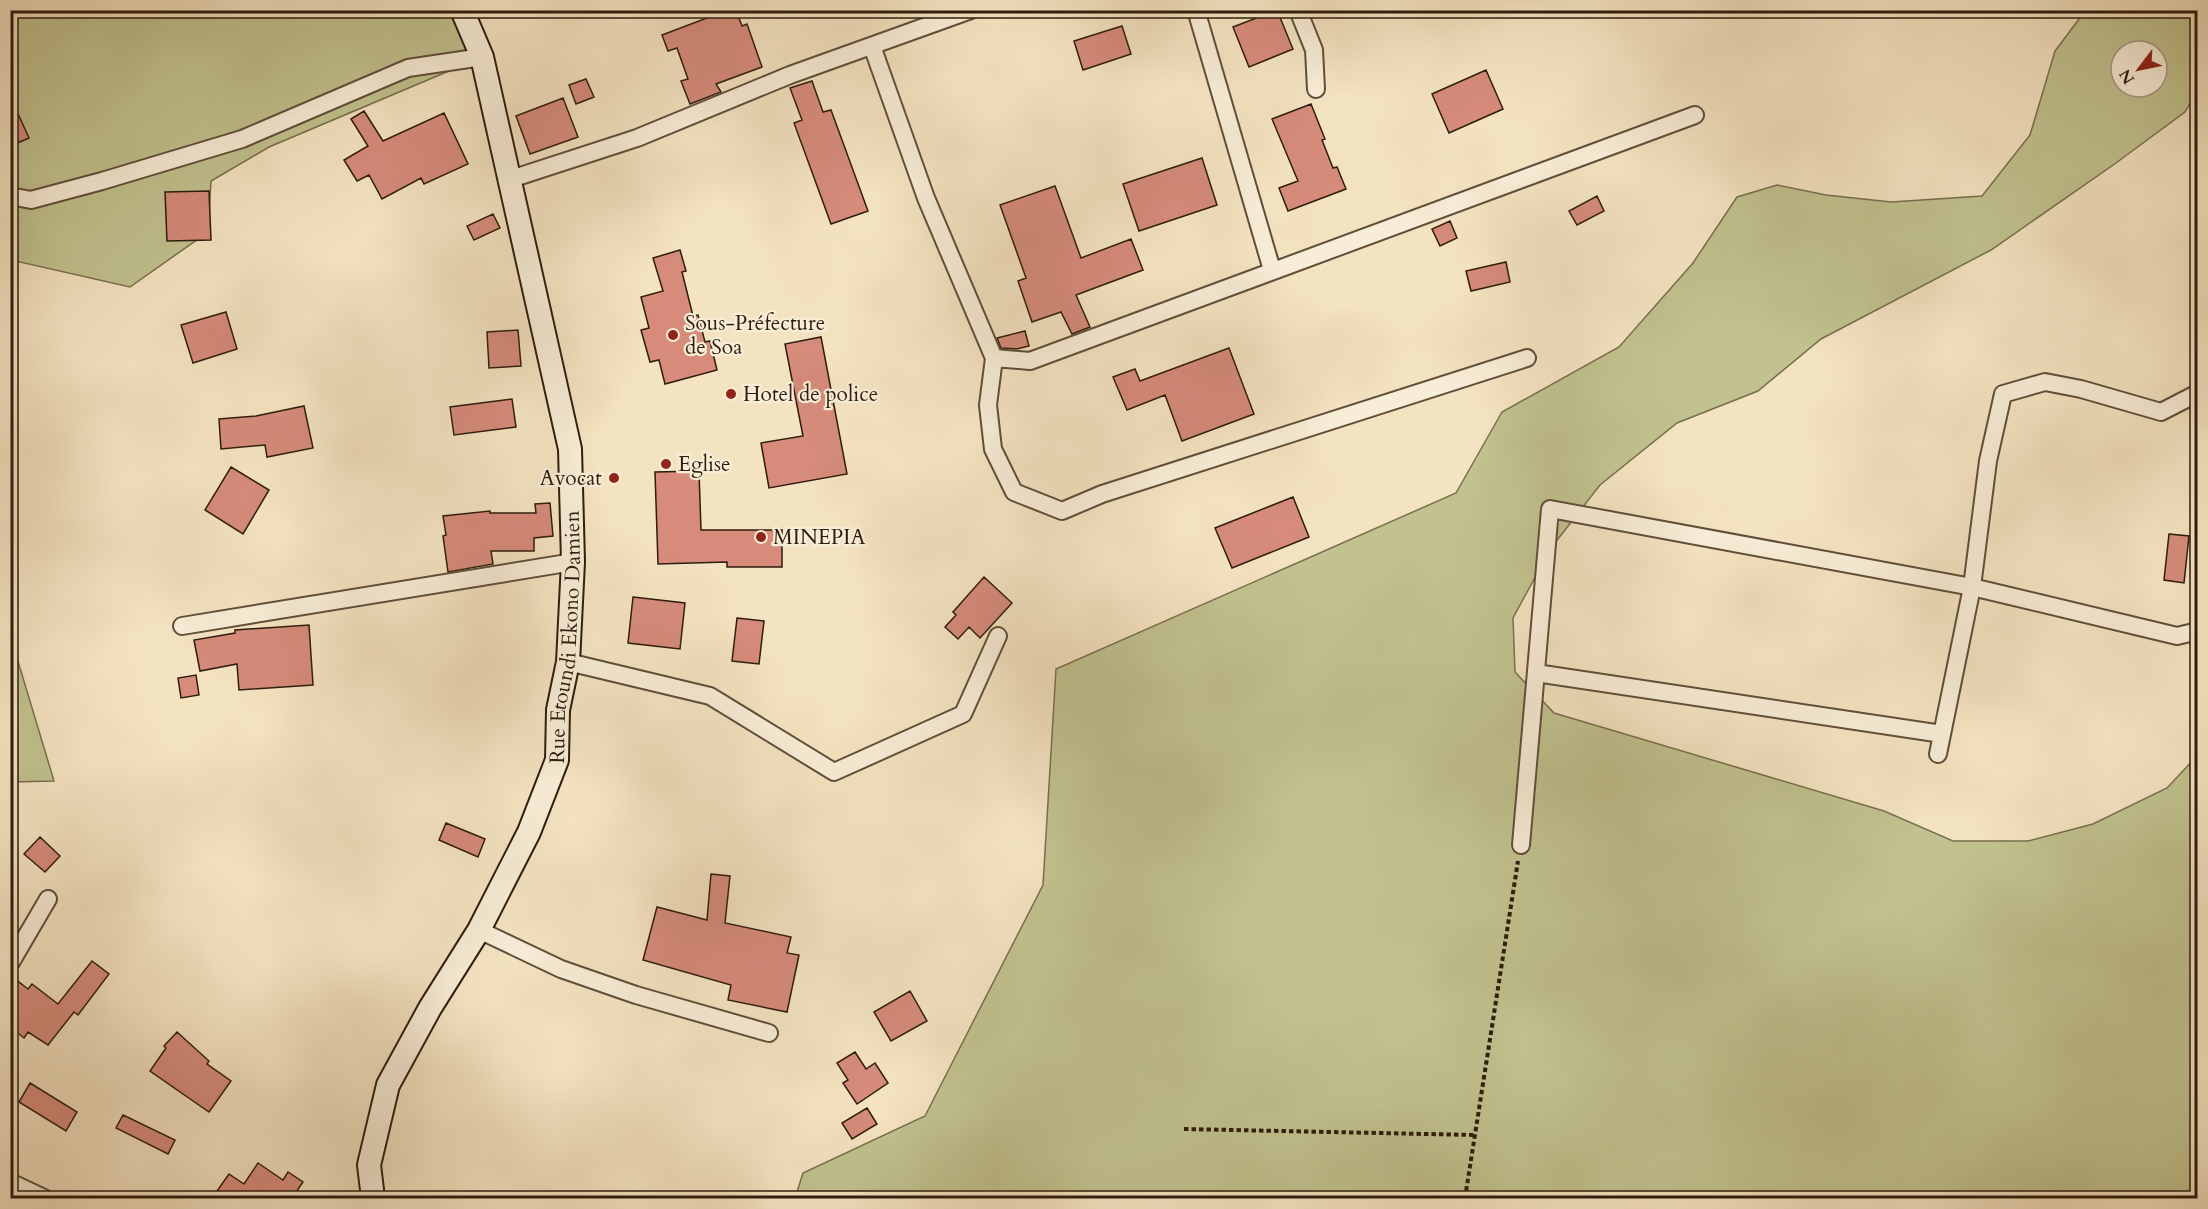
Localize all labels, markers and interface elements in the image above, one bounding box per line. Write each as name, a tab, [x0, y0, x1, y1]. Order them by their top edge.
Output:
north arrow	[2109, 39, 2169, 99]
text: N	[2114, 65, 2140, 88]
place label: Sous-Préfecture de Soa	[685, 309, 825, 362]
marker: Sous-Préfecture de Soa	[666, 328, 680, 342]
place label: Hotel de police	[743, 380, 878, 409]
marker: Hotel de police	[724, 387, 738, 401]
place label: Eglise	[678, 450, 731, 479]
marker: Eglise	[659, 457, 673, 471]
place label: Avocat	[540, 464, 602, 493]
marker: Avocat	[607, 471, 621, 485]
street label: Rue Etoundi Ekono Damien	[542, 510, 588, 764]
place label: MINEPIA	[773, 523, 865, 552]
marker: MINEPIA	[754, 530, 768, 544]

